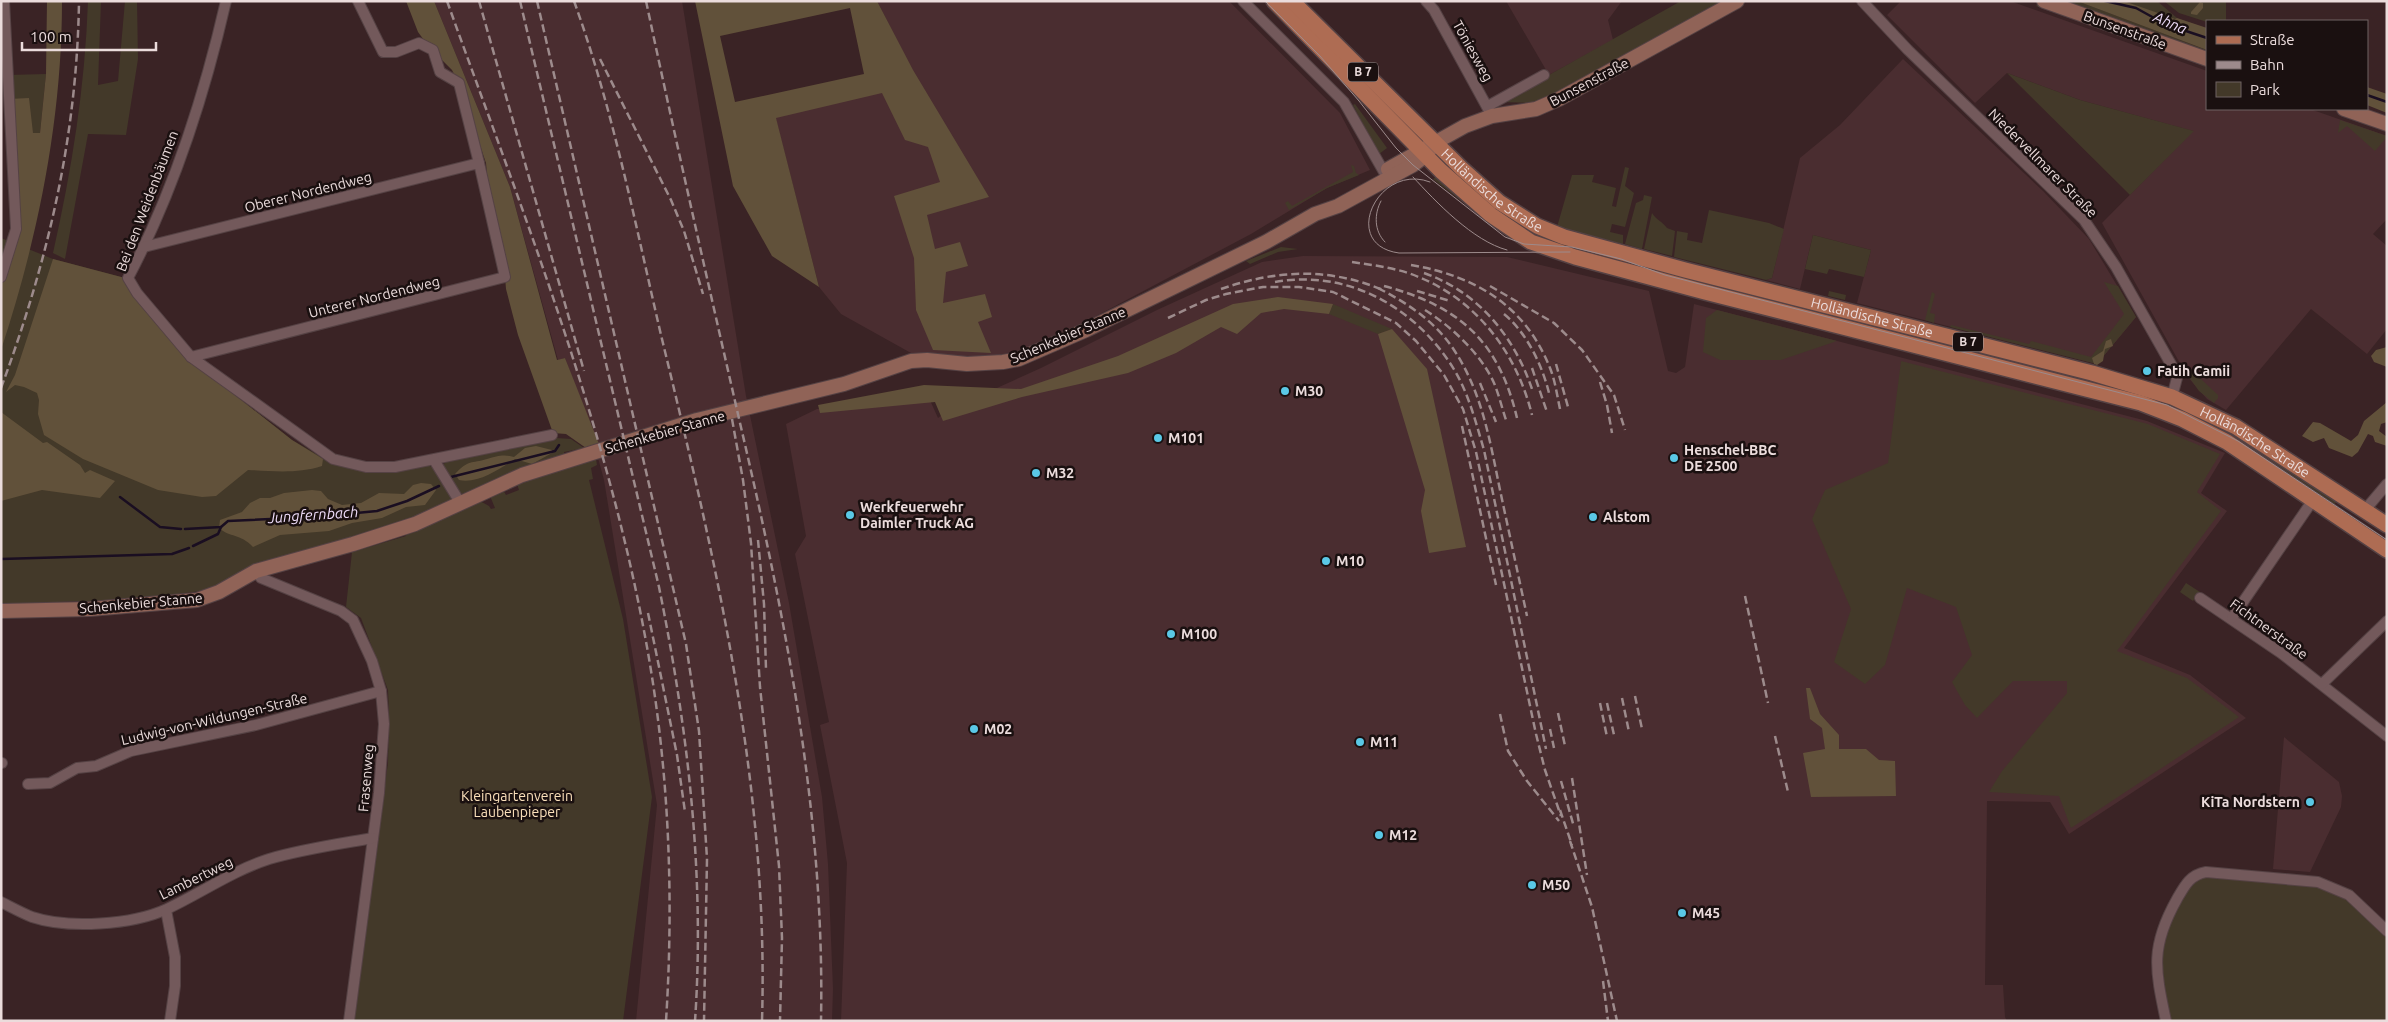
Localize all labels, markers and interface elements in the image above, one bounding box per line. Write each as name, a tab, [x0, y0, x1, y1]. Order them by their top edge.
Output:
street label: Bunsenstraße	[2081, 8, 2169, 52]
water label: Ahna	[2150, 8, 2189, 37]
street label: Töniesweg	[1450, 18, 1496, 84]
scale bar	[22, 20, 156, 52]
legend	[2206, 20, 2368, 110]
text: 100 m	[30, 28, 72, 45]
text: Straße	[2250, 31, 2294, 48]
street label: Bunsenstraße	[1547, 55, 1631, 109]
text: Bahn	[2250, 56, 2284, 73]
road number: B 7	[1348, 62, 1378, 82]
text: Park	[2250, 81, 2280, 98]
street label: Niedervellmarer Straße	[1985, 105, 2101, 221]
street label: Bei den Weidenbäumen	[113, 128, 181, 274]
street label: Holländische Straße	[1438, 145, 1545, 235]
street label: Oberer Nordendweg	[243, 168, 373, 216]
street label: Unterer Nordendweg	[307, 273, 441, 321]
street label: Holländische Straße	[1809, 294, 1935, 340]
street label: Schenkebier Stanne	[1008, 303, 1128, 367]
road number: B 7	[1953, 332, 1983, 352]
place label: Fatih Camii	[2157, 363, 2230, 379]
marker: Fatih Camii	[2141, 365, 2153, 377]
place label: M30	[1295, 383, 1323, 399]
marker: M30	[1279, 385, 1291, 397]
street label: Holländische Straße	[2198, 403, 2313, 481]
street label: Schenkebier Stanne	[603, 407, 727, 457]
place label: M101	[1168, 430, 1204, 446]
marker: M101	[1152, 432, 1164, 444]
place label: Henschel-BBC DE 2500	[1684, 442, 1777, 474]
marker: Henschel-BBC DE 2500	[1668, 452, 1680, 464]
place label: M32	[1046, 465, 1074, 481]
marker: M32	[1030, 467, 1042, 479]
place label: Werkfeuerwehr Daimler Truck AG	[860, 499, 974, 531]
water label: Jungfernbach	[266, 503, 359, 526]
marker: Werkfeuerwehr Daimler Truck AG	[844, 509, 856, 521]
place label: Alstom	[1603, 509, 1650, 525]
marker: Alstom	[1587, 511, 1599, 523]
place label: M10	[1336, 553, 1364, 569]
marker: M10	[1320, 555, 1332, 567]
street label: Schenkebier Stanne	[79, 590, 203, 616]
street label: Fichtnerstraße	[2227, 595, 2311, 663]
place label: M100	[1181, 626, 1217, 642]
marker: M100	[1165, 628, 1177, 640]
street label: Ludwig-von-Wildungen-Straße	[119, 690, 309, 748]
place label: M02	[984, 721, 1012, 737]
marker: M02	[968, 723, 980, 735]
place label: M11	[1370, 734, 1398, 750]
marker: M11	[1354, 736, 1366, 748]
street label: Frasenweg	[355, 743, 377, 813]
park label: Kleingartenverein Laubenpieper	[461, 788, 573, 820]
place label: KiTa Nordstern	[2201, 794, 2300, 810]
marker: KiTa Nordstern	[2304, 796, 2316, 808]
place label: M12	[1389, 827, 1417, 843]
marker: M12	[1373, 829, 1385, 841]
street label: Lambertweg	[157, 853, 235, 903]
place label: M50	[1542, 877, 1570, 893]
marker: M50	[1526, 879, 1538, 891]
place label: M45	[1692, 905, 1720, 921]
marker: M45	[1676, 907, 1688, 919]

